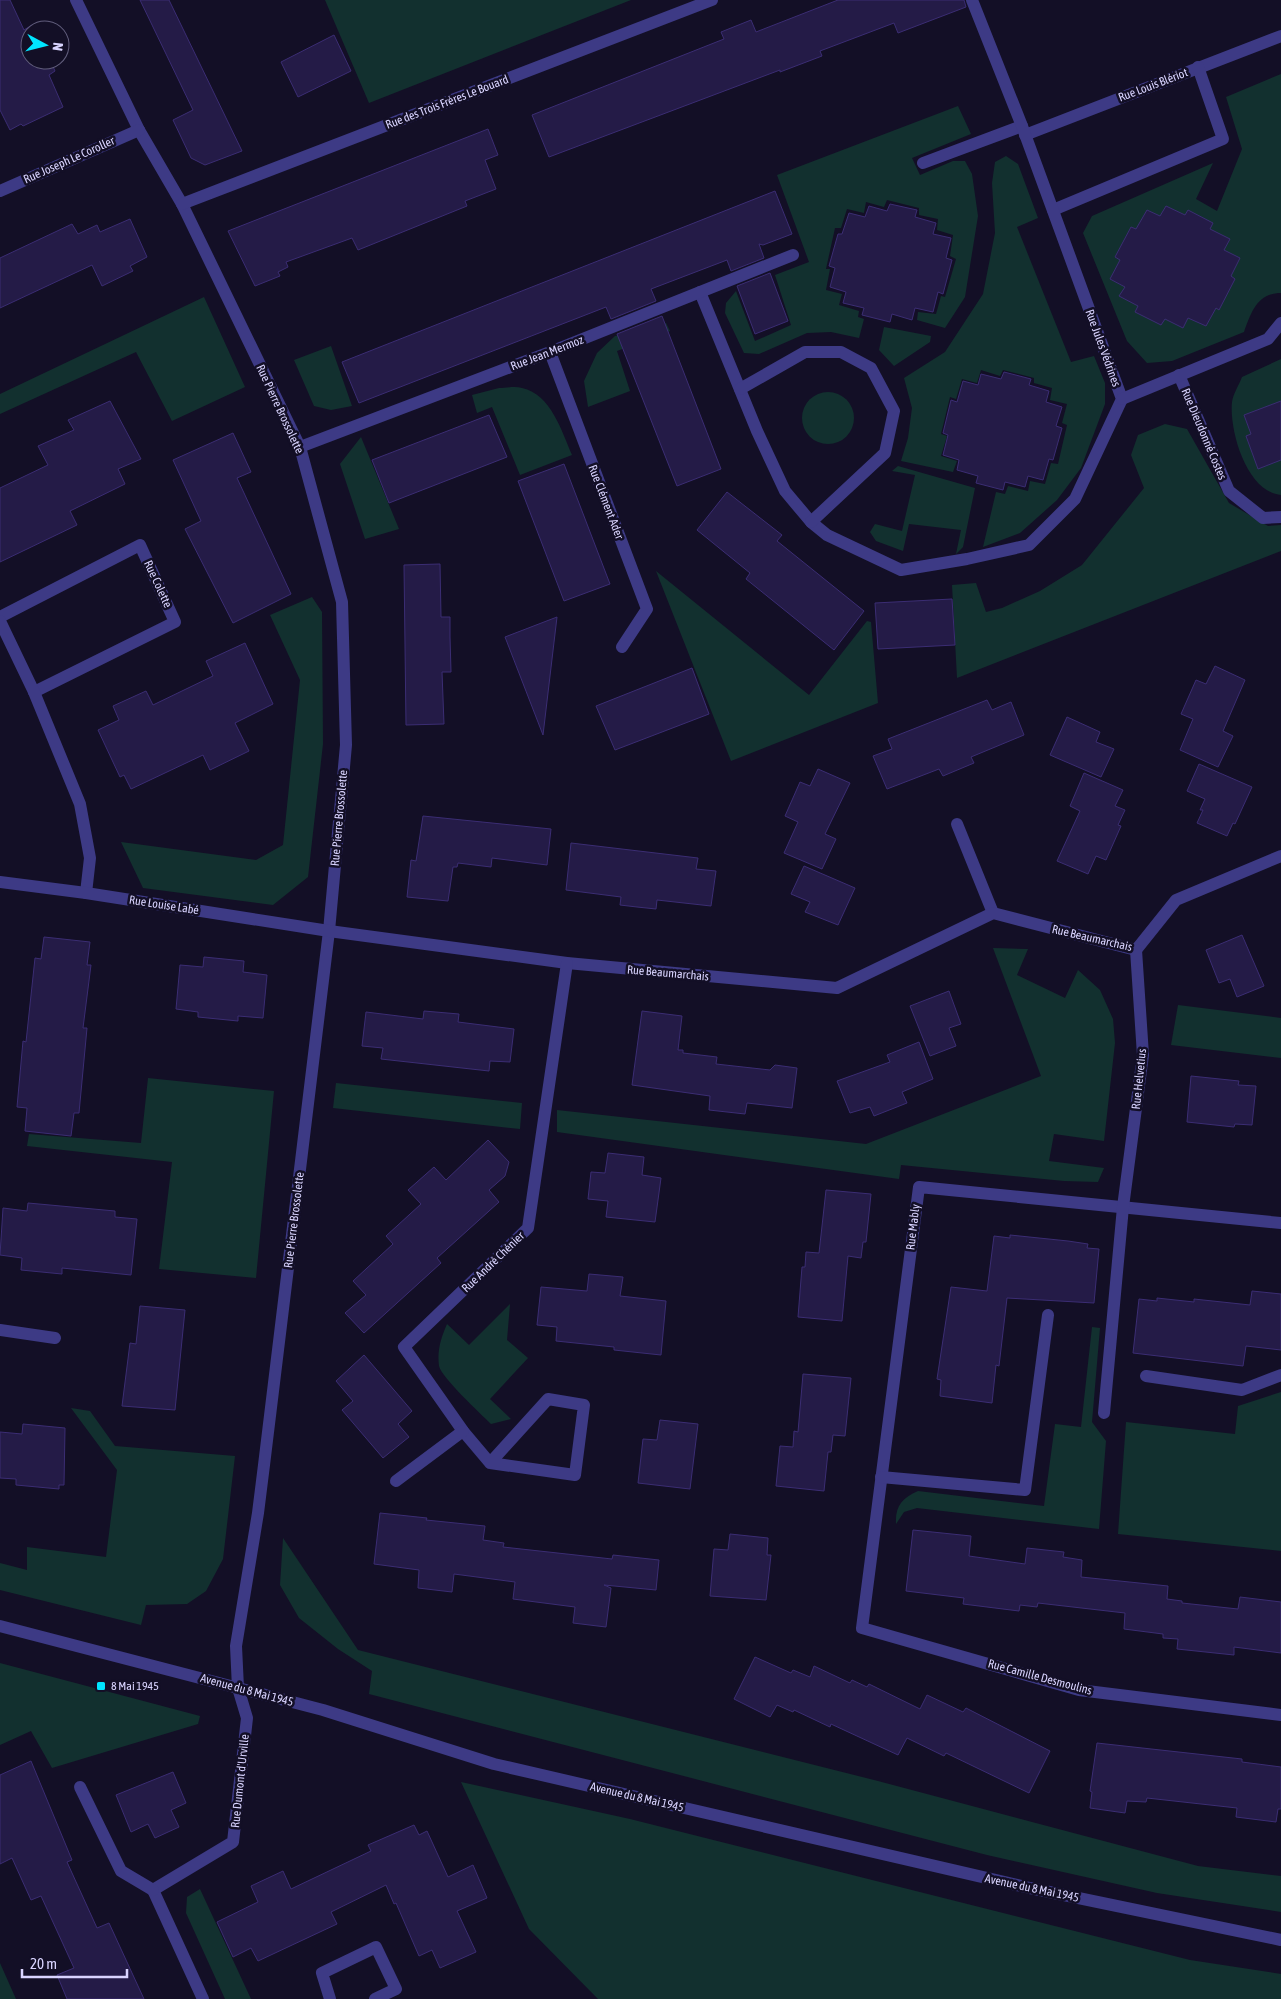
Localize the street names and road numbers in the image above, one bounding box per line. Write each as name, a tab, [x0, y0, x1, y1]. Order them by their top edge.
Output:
street label: Rue Louis Blériot	[1116, 65, 1190, 105]
street label: Rue des Trois Frères Le Bouard	[384, 72, 510, 132]
street label: Rue Joseph Le Coroller	[21, 133, 117, 186]
street label: Rue Jules Védrines	[1083, 307, 1123, 389]
street label: Rue Jean Mermoz	[509, 332, 586, 373]
street label: Rue Pierre Brossolette	[253, 362, 307, 456]
street label: Rue Dieudonné Costes	[1178, 386, 1230, 482]
street label: Rue Clément Ader	[585, 463, 627, 542]
street label: Rue Colette	[141, 558, 175, 610]
street label: Rue Pierre Brossolette	[328, 769, 350, 867]
street label: Rue Louise Labé	[128, 893, 200, 917]
street label: Rue Beaumarchais	[1050, 922, 1134, 954]
street label: Rue Beaumarchais	[627, 962, 709, 984]
street label: Rue Helvetius	[1129, 1048, 1149, 1110]
street label: Rue Pierre Brossolette	[281, 1171, 307, 1269]
street label: Rue Mably	[903, 1203, 923, 1251]
street label: Rue André Chénier	[459, 1228, 527, 1295]
street label: Rue Camille Desmoulins	[986, 1656, 1094, 1698]
street label: Avenue du 8 Mai 1945	[199, 1671, 295, 1709]
street label: Rue Dumont d'Urville	[228, 1733, 252, 1829]
street label: Avenue du 8 Mai 1945	[589, 1779, 685, 1815]
street label: Avenue du 8 Mai 1945	[984, 1871, 1080, 1905]

